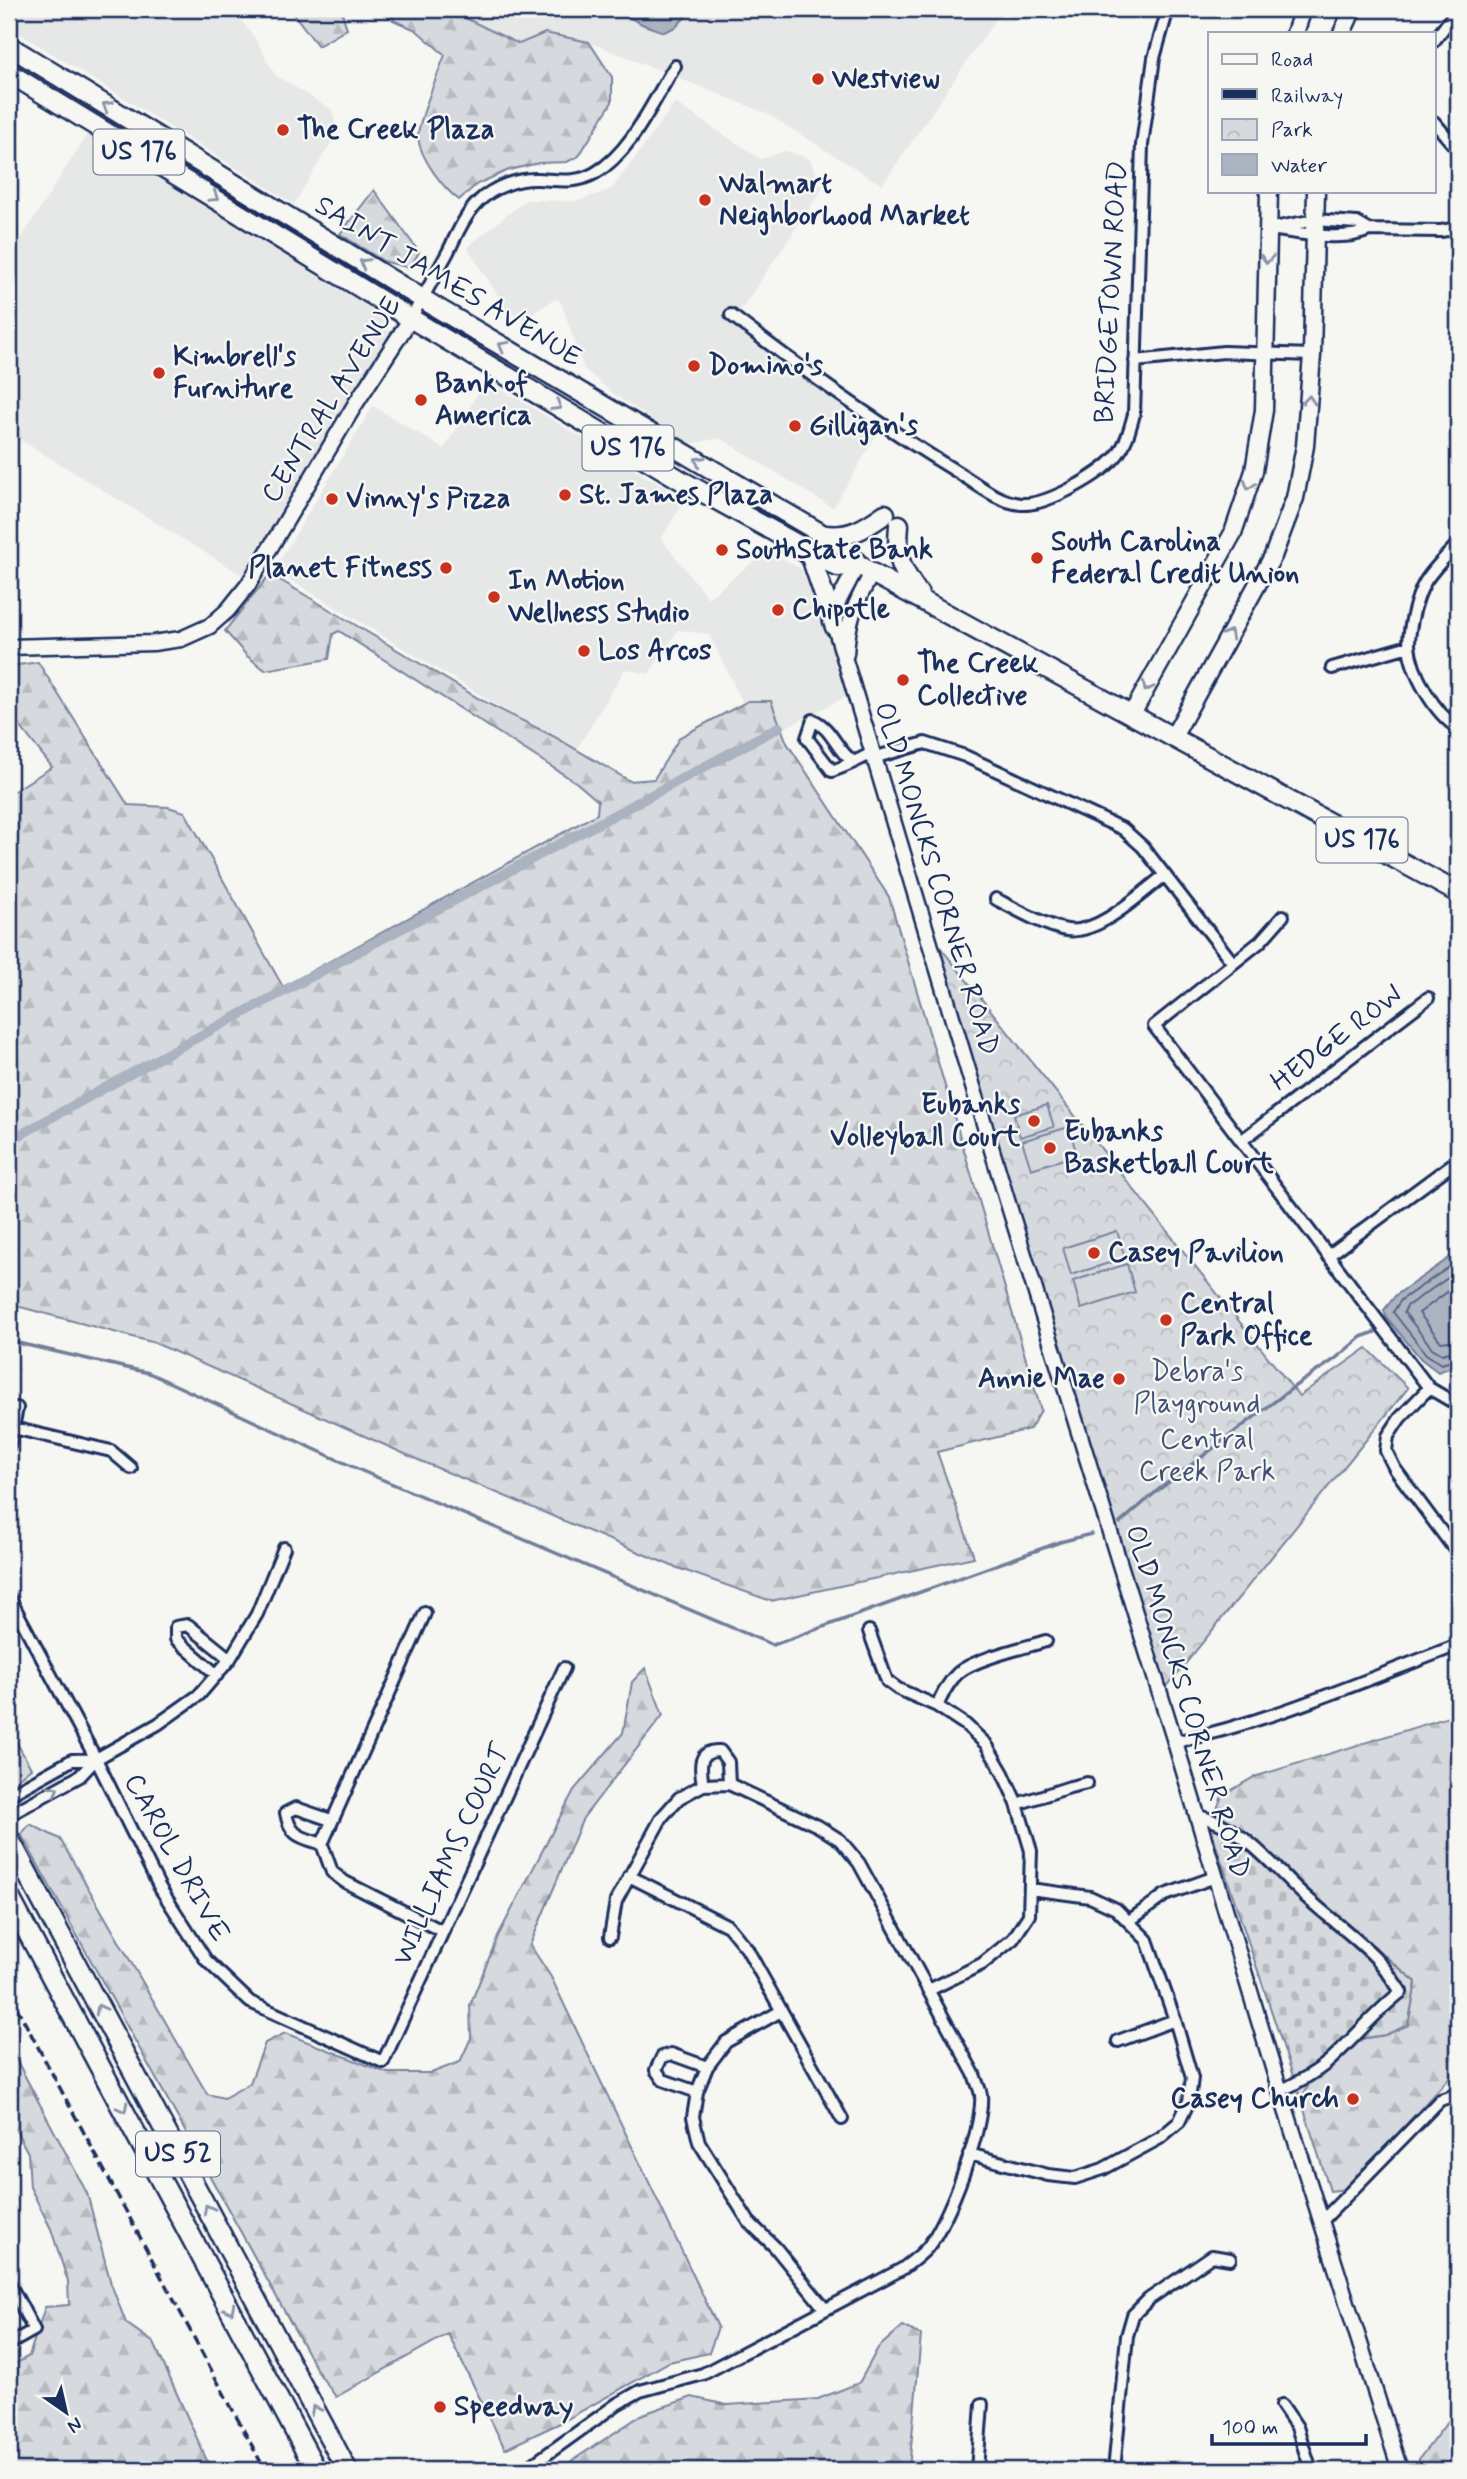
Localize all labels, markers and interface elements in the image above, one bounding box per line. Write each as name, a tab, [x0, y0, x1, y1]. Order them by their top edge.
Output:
legend	[1208, 32, 1436, 192]
text: Road	[1271, 46, 1313, 74]
place label: Westview	[832, 61, 940, 98]
marker: Westview	[810, 71, 826, 87]
text: Railway	[1271, 82, 1343, 110]
one-way arrow	[102, 102, 115, 115]
place label: The Creek Plaza	[297, 112, 494, 149]
text: Park	[1271, 116, 1313, 144]
marker: The Creek Plaza	[275, 122, 291, 138]
road number: US 176	[94, 130, 184, 174]
text: Water	[1271, 152, 1327, 180]
street label: BRIDGETOWN ROAD	[1087, 160, 1137, 424]
place label: Walmart Neighborhood Market	[719, 166, 970, 236]
street label: SAINT JAMES AVENUE	[308, 188, 588, 376]
one-way arrow	[206, 189, 219, 202]
marker: Walmart Neighborhood Market	[697, 192, 713, 208]
one-way arrow	[1260, 254, 1275, 265]
one-way arrow	[359, 258, 372, 271]
street label: CENTRAL AVENUE	[253, 290, 411, 510]
place label: Kimbrell's Furniture	[173, 339, 297, 408]
one-way arrow	[497, 341, 510, 354]
place label: Domino's	[708, 348, 824, 385]
marker: Domino's	[686, 358, 702, 374]
marker: Kimbrell's Furniture	[151, 365, 167, 381]
place label: Bank of America	[435, 366, 532, 435]
marker: Bank of America	[413, 392, 429, 408]
one-way arrow	[1301, 395, 1316, 406]
one-way arrow	[550, 397, 563, 410]
place label: Gilligan's	[809, 408, 918, 446]
marker: Gilligan's	[787, 418, 803, 434]
road number: US 176	[582, 426, 674, 470]
one-way arrow	[693, 456, 706, 469]
place label: St. James Plaza	[579, 477, 773, 514]
one-way arrow	[1243, 478, 1257, 490]
place label: Vinny's Pizza	[346, 481, 510, 518]
marker: St. James Plaza	[557, 487, 573, 503]
marker: Vinny's Pizza	[324, 491, 340, 507]
place label: South Carolina Federal Credit Union	[1051, 524, 1299, 593]
place label: SouthState Bank	[736, 532, 933, 569]
marker: SouthState Bank	[714, 542, 730, 558]
place label: Planet Fitness	[249, 550, 432, 587]
marker: South Carolina Federal Credit Union	[1029, 550, 1045, 566]
marker: Planet Fitness	[438, 560, 454, 576]
place label: In Motion Wellness Studio	[508, 563, 689, 632]
marker: In Motion Wellness Studio	[486, 589, 502, 605]
place label: Chipotle	[792, 592, 890, 629]
marker: Chipotle	[770, 602, 786, 618]
one-way arrow	[1221, 629, 1234, 642]
place label: Los Arcos	[598, 633, 712, 670]
marker: Los Arcos	[576, 643, 592, 659]
place label: The Creek Collective	[917, 646, 1039, 715]
marker: The Creek Collective	[895, 672, 911, 688]
one-way arrow	[1142, 680, 1155, 692]
street label: OLD MONCKS CORNER ROAD	[865, 698, 1007, 1060]
road number: US 176	[1316, 818, 1408, 862]
street label: HEDGE ROW	[1263, 977, 1411, 1101]
place label: Eubanks Volleyball Court	[830, 1087, 1021, 1156]
marker: Eubanks Volleyball Court	[1026, 1113, 1042, 1129]
place label: Eubanks Basketball Court	[1064, 1114, 1274, 1183]
marker: Eubanks Basketball Court	[1042, 1140, 1058, 1156]
place label: Casey Pavilion	[1108, 1235, 1284, 1272]
marker: Casey Pavilion	[1086, 1245, 1102, 1261]
place label: Central Park Office	[1180, 1286, 1313, 1355]
marker: Central Park Office	[1158, 1312, 1174, 1328]
park label: Debra's Playground	[1134, 1354, 1260, 1423]
place label: Annie Mae	[978, 1361, 1105, 1398]
marker: Annie Mae	[1111, 1371, 1127, 1387]
park label: Central Creek Park	[1139, 1422, 1275, 1491]
street label: OLD MONCKS CORNER ROAD	[1116, 1521, 1258, 1883]
street label: WILLIAMS COURT	[384, 1737, 520, 1972]
street label: CAROL DRIVE	[114, 1767, 238, 1949]
one-way arrow	[47, 1784, 60, 1798]
one-way arrow	[95, 2004, 108, 2016]
place label: Casey Church	[1171, 2081, 1339, 2118]
marker: Casey Church	[1345, 2091, 1361, 2107]
one-way arrow	[114, 2101, 128, 2113]
road number: US 52	[136, 2132, 220, 2176]
one-way arrow	[203, 2204, 216, 2217]
one-way arrow	[222, 2302, 235, 2314]
north arrow	[32, 2378, 102, 2448]
place label: Speedway	[454, 2389, 573, 2426]
marker: Speedway	[432, 2399, 448, 2415]
scale bar	[1212, 2402, 1366, 2446]
one-way arrow	[310, 2405, 323, 2417]
text: N	[62, 2411, 87, 2439]
text: 100 m	[1222, 2414, 1278, 2442]

